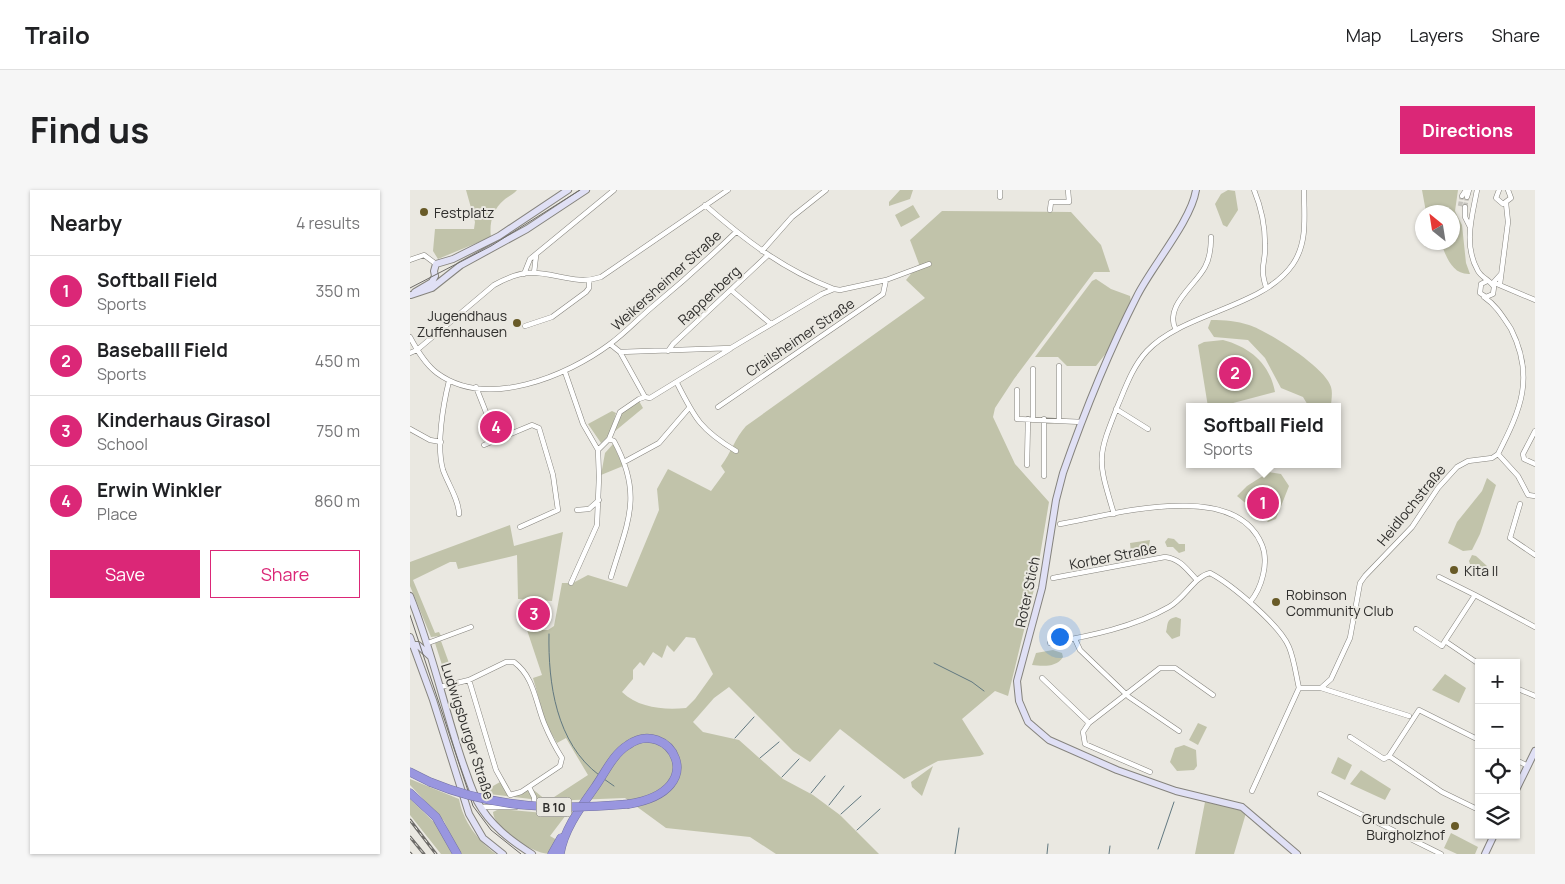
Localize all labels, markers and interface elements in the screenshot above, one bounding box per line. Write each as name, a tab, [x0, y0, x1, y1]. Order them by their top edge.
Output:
text: Trailo	[25, 18, 90, 51]
text: Map	[1346, 23, 1381, 47]
text: Layers	[1409, 23, 1463, 47]
text: Share	[1491, 23, 1540, 47]
text: Find us	[30, 106, 149, 154]
button: Directions	[1400, 106, 1535, 154]
place label: Festplatz	[434, 203, 494, 222]
north arrow	[1415, 205, 1460, 250]
marker: Festplatz	[418, 206, 430, 218]
text: Nearby	[50, 209, 122, 237]
text: 4 results	[296, 212, 360, 234]
street label: Weikersheimer Straße	[607, 226, 725, 334]
street label: Rappenberg	[674, 261, 744, 329]
text: Softball Field	[97, 267, 218, 293]
text: 1	[62, 280, 70, 302]
text: 350 m	[315, 280, 360, 302]
text: Sports	[97, 293, 146, 315]
street label: Crailsheimer Straße	[742, 293, 858, 381]
place label: Jugendhaus Zuffenhausen	[417, 306, 507, 341]
marker: Jugendhaus Zuffenhausen	[511, 317, 523, 329]
text: Baseballl Field	[97, 337, 228, 363]
text: 2	[61, 350, 71, 372]
text: 450 m	[315, 350, 360, 372]
pin: 2	[1219, 354, 1251, 392]
text: Sports	[97, 363, 146, 385]
popup	[1186, 403, 1341, 468]
text: Kinderhaus Girasol	[97, 407, 271, 433]
pin: 4	[480, 408, 512, 446]
text: Softball Field	[1203, 412, 1324, 438]
text: 3	[61, 420, 71, 442]
text: 750 m	[316, 420, 360, 442]
text: School	[97, 433, 148, 455]
text: Sports	[1203, 438, 1253, 460]
street label: Heidlochstraße	[1372, 461, 1450, 549]
text: Erwin Winkler	[97, 477, 222, 503]
pin: 1	[1247, 484, 1279, 522]
text: 4	[61, 490, 71, 512]
text: 860 m	[314, 490, 360, 512]
text: Place	[97, 503, 137, 525]
street label: Korber Straße	[1068, 538, 1158, 574]
button: Save	[50, 550, 200, 598]
button: Share	[210, 550, 360, 598]
street label: Roter Stich	[1010, 555, 1044, 629]
place label: Kita II	[1464, 561, 1498, 580]
marker: Kita II	[1448, 564, 1460, 576]
place label: Robinson Community Club	[1286, 585, 1393, 620]
pin: 3	[518, 595, 550, 633]
marker: Robinson Community Club	[1270, 596, 1282, 608]
your location	[1047, 624, 1073, 650]
map controls	[1475, 659, 1520, 839]
button: +	[1475, 659, 1520, 704]
street label: Ludwigsburger Straße	[437, 660, 499, 802]
button: −	[1475, 704, 1520, 749]
button: locate	[1475, 749, 1520, 794]
button: layers	[1475, 794, 1520, 839]
road number: B 10	[536, 798, 572, 816]
place label: Grundschule Burgholzhof	[1362, 809, 1445, 844]
marker: Grundschule Burgholzhof	[1449, 820, 1461, 832]

